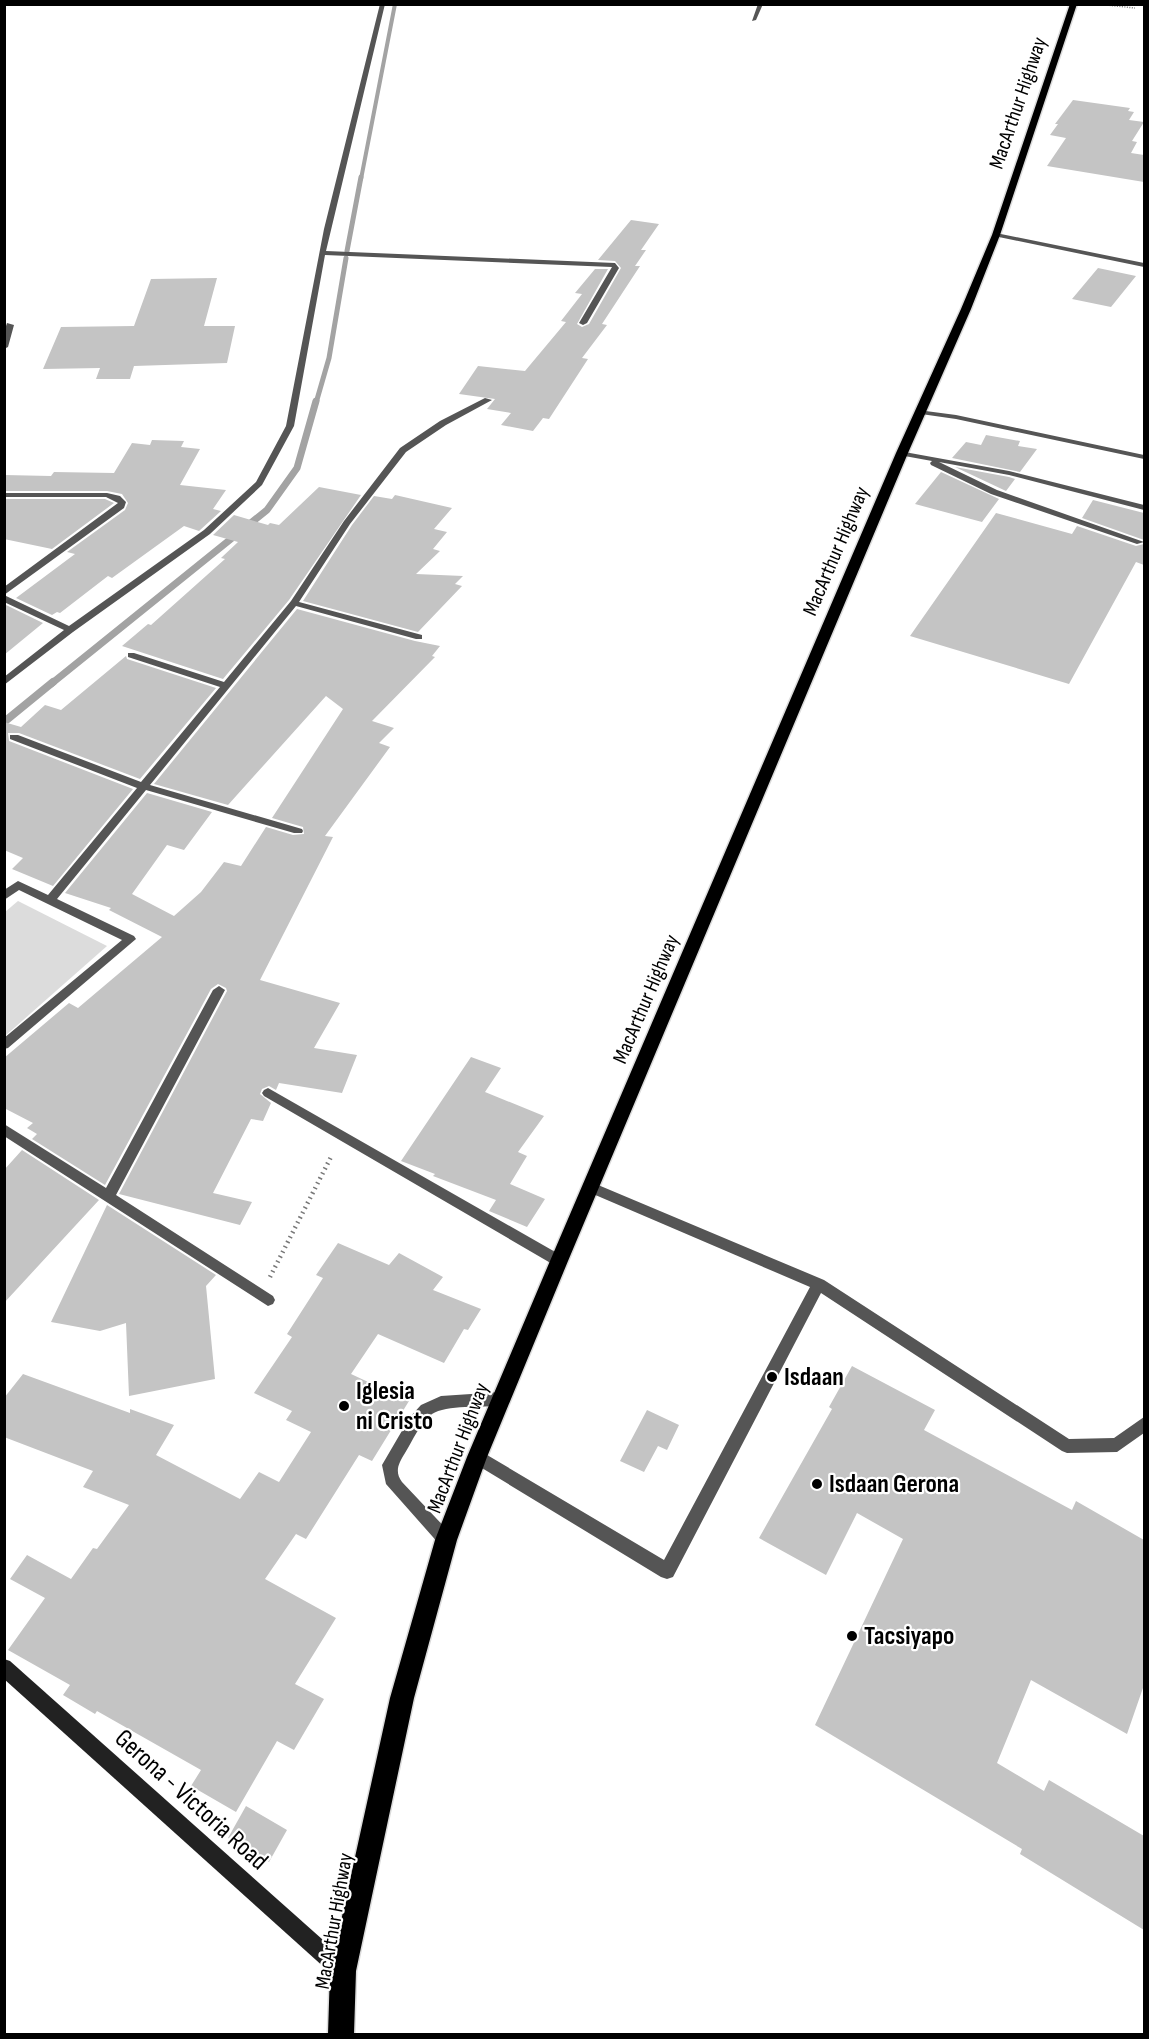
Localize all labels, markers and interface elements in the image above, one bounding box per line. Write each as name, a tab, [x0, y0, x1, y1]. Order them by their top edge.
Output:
street label: MacArthur Highway	[984, 34, 1052, 172]
street label: MacArthur Highway	[798, 483, 874, 619]
street label: MacArthur Highway	[608, 931, 684, 1067]
place label: Isdaan	[784, 1362, 844, 1393]
marker: Isdaan	[765, 1370, 779, 1384]
place label: Iglesia ni Cristo	[356, 1376, 433, 1437]
street label: MacArthur Highway	[422, 1379, 494, 1517]
marker: Iglesia ni Cristo	[337, 1399, 351, 1413]
place label: Isdaan Gerona	[829, 1469, 959, 1500]
marker: Isdaan Gerona	[810, 1477, 824, 1491]
place label: Tacsiyapo	[864, 1621, 954, 1652]
marker: Tacsiyapo	[845, 1629, 859, 1643]
street label: Gerona - Victoria Road	[108, 1723, 274, 1877]
street label: MacArthur Highway	[310, 1851, 358, 1991]

